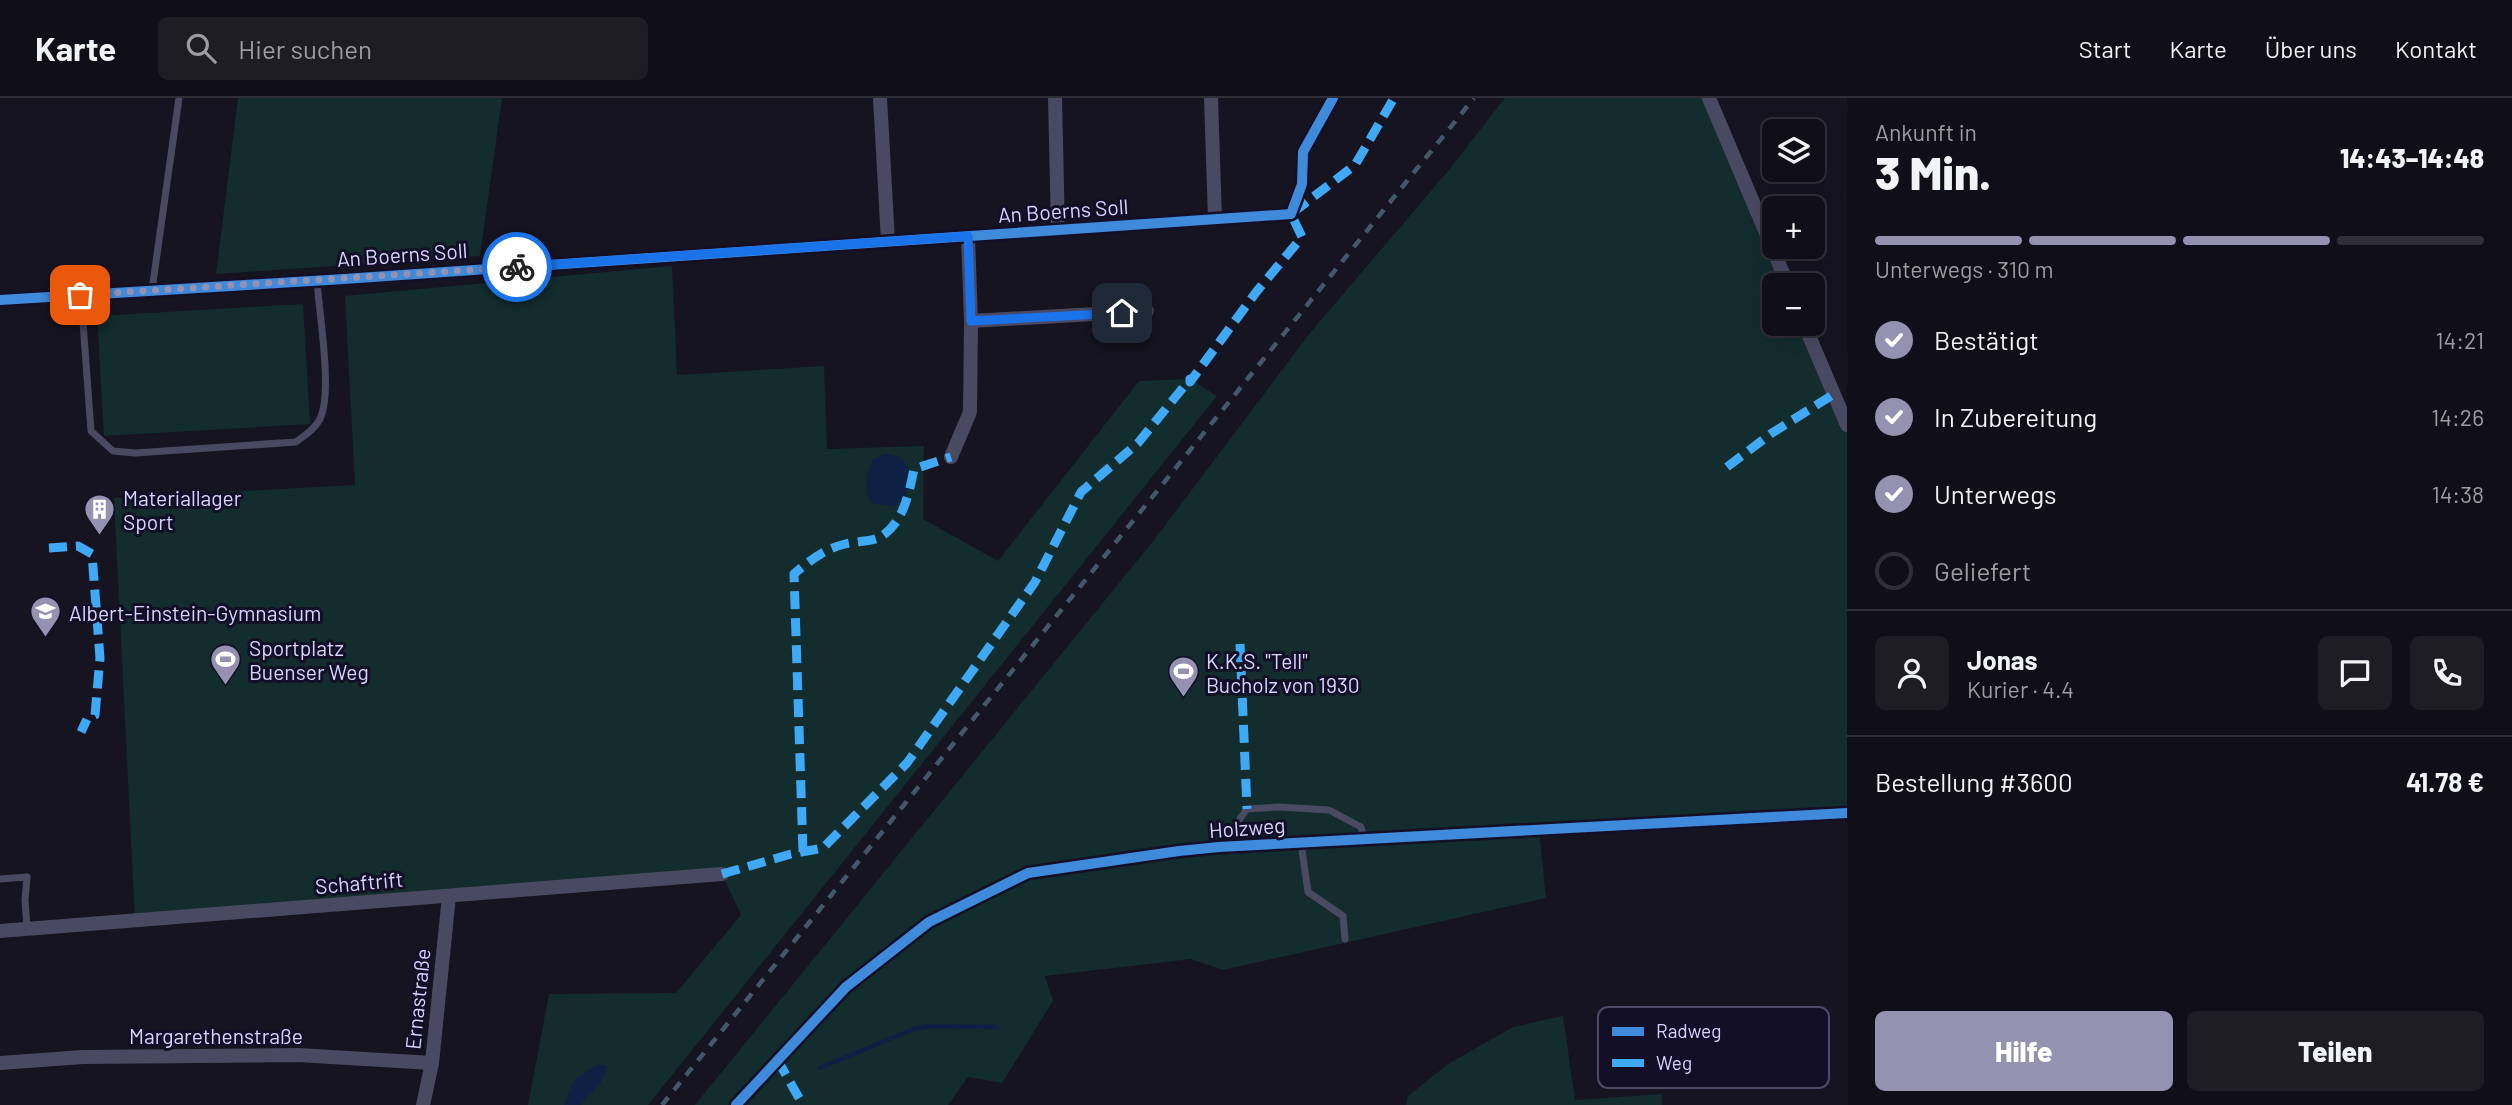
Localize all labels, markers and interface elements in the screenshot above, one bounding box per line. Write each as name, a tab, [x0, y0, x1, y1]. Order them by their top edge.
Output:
search box	[158, 17, 648, 80]
text: Karte	[35, 28, 116, 68]
icon: search	[182, 29, 220, 67]
text: Hier suchen	[238, 33, 372, 64]
text: Start	[2079, 34, 2132, 63]
text: Karte	[2170, 34, 2227, 63]
text: Über uns	[2265, 34, 2357, 63]
text: Kontakt	[2395, 34, 2477, 63]
text: Ankunft in	[1875, 118, 1977, 146]
map controls	[1762, 119, 1825, 336]
button: layers	[1762, 119, 1825, 182]
text: 14:43–14:48	[2340, 142, 2484, 173]
text: 3 Min.	[1875, 144, 1991, 199]
street label: An Boerns Soll	[997, 193, 1129, 227]
button: +	[1762, 196, 1825, 259]
courier	[482, 232, 552, 302]
street label: An Boerns Soll	[336, 237, 468, 271]
icon: bike	[498, 248, 536, 286]
text: Unterwegs · 310 m	[1875, 255, 2054, 283]
pin	[50, 265, 110, 325]
button: −	[1762, 273, 1825, 336]
icon: bag	[61, 276, 99, 314]
pin	[1092, 283, 1152, 343]
icon: home	[1103, 294, 1141, 332]
icon: check	[1875, 321, 1913, 359]
text: Bestätigt	[1934, 324, 2039, 355]
text: 14:21	[2435, 326, 2484, 354]
icon: check	[1875, 398, 1913, 436]
text: In Zubereitung	[1934, 401, 2097, 432]
text: 14:26	[2431, 403, 2484, 431]
icon: check	[1875, 475, 1913, 513]
text: Unterwegs	[1934, 478, 2056, 509]
text: 14:38	[2432, 480, 2484, 508]
place label: Materiallager Sport	[123, 485, 242, 534]
building icon: Materiallager Sport	[83, 492, 117, 536]
text: Geliefert	[1934, 555, 2031, 586]
school or university icon: Albert-Einstein-Gymnasium	[29, 595, 63, 639]
place label: Albert-Einstein-Gymnasium	[69, 600, 321, 625]
place label: Sportplatz Buenser Weg	[249, 635, 369, 684]
button: person	[1875, 636, 1949, 710]
button: chat	[2318, 636, 2392, 710]
button: phone	[2410, 636, 2484, 710]
sports icon: Sportplatz Buenser Weg	[209, 642, 243, 686]
text: Jonas	[1967, 644, 2038, 675]
place label: K.K.S. "Tell" Bucholz von 1930	[1206, 648, 1360, 697]
sports icon: K.K.S. "Tell" Bucholz von 1930	[1166, 655, 1200, 699]
text: Kurier · 4.4	[1967, 675, 2074, 703]
text: Bestellung #3600	[1875, 766, 2073, 797]
text: 41.78 €	[2406, 766, 2484, 797]
street label: Holzweg	[1208, 812, 1286, 842]
street label: Schaftrift	[314, 866, 404, 898]
street label: Ernastraße	[399, 947, 435, 1051]
legend	[1598, 1007, 1829, 1088]
button: Hilfe	[1875, 1011, 2173, 1091]
button: Teilen	[2187, 1011, 2484, 1091]
text: Radweg	[1656, 1019, 1721, 1042]
street label: Margarethenstraße	[129, 1023, 303, 1048]
text: Weg	[1656, 1051, 1692, 1074]

